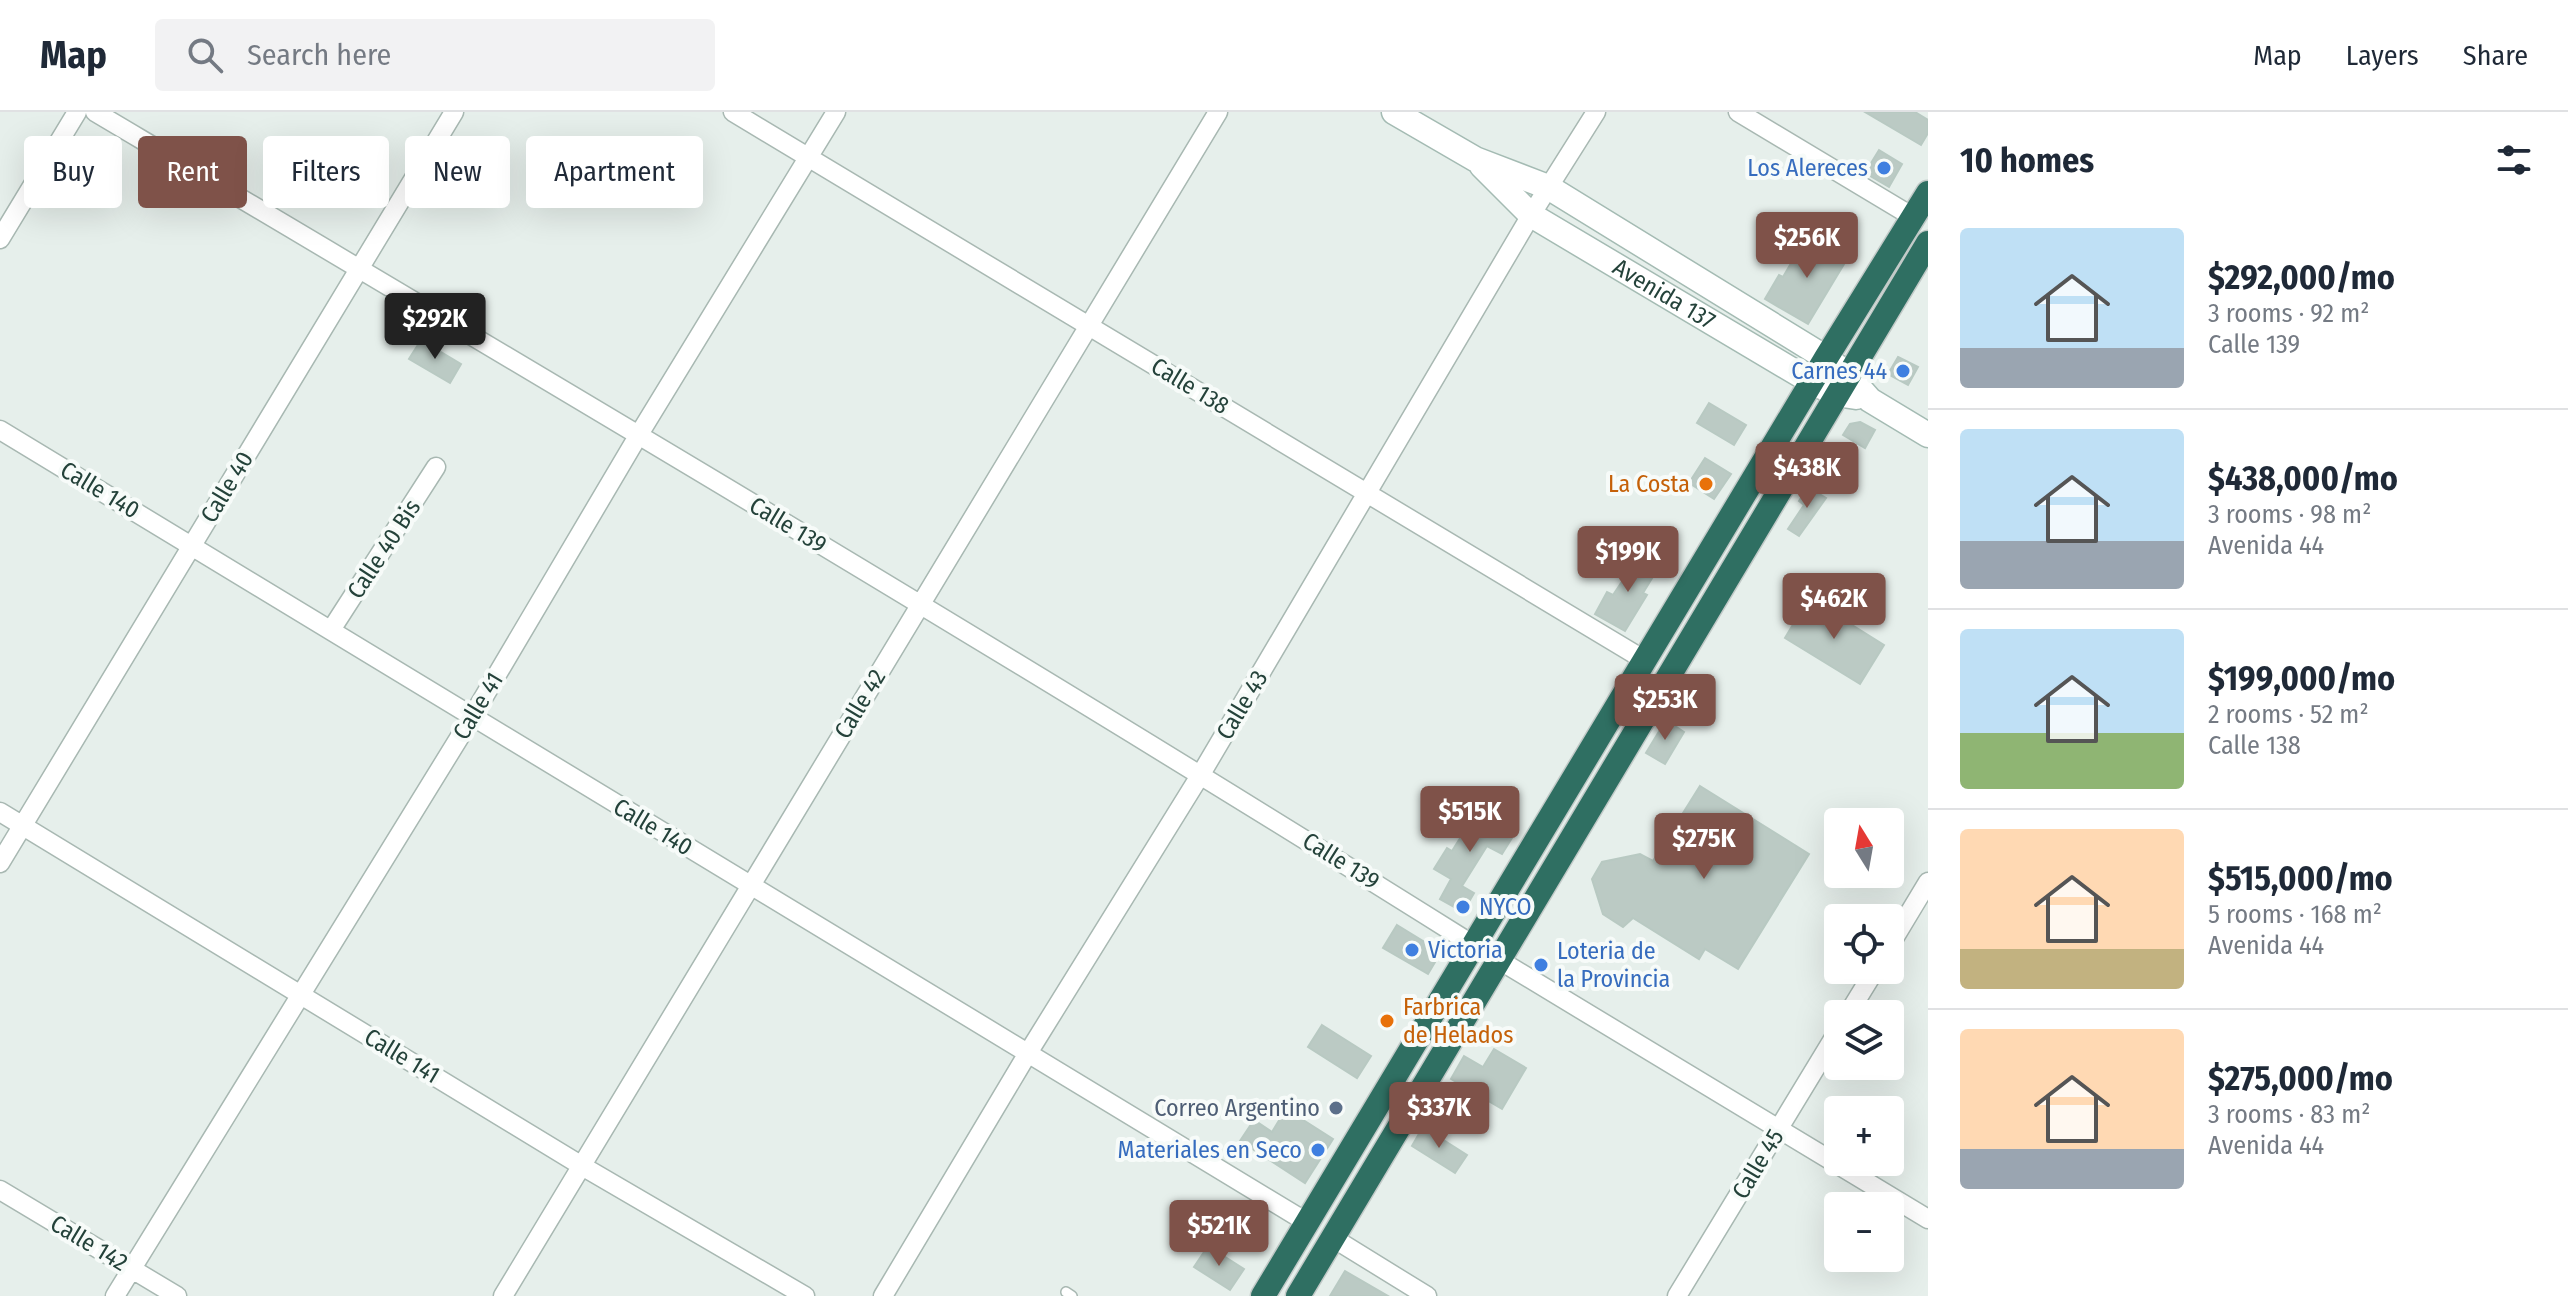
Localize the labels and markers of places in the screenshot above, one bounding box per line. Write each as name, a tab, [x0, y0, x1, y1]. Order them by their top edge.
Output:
place label: Los Alereces	[1747, 154, 1868, 182]
marker: Los Alereces	[1875, 159, 1893, 177]
pin: $256K	[1751, 212, 1863, 280]
pin: $292K	[379, 293, 491, 361]
place label: Carnes 44	[1791, 357, 1887, 385]
marker: Carnes 44	[1894, 362, 1912, 380]
pin: $438K	[1751, 442, 1863, 510]
place label: La Costa	[1608, 470, 1690, 498]
marker: La Costa	[1697, 475, 1715, 493]
pin: $199K	[1572, 526, 1684, 594]
pin: $462K	[1778, 573, 1890, 641]
pin: $253K	[1609, 674, 1721, 742]
pin: $515K	[1414, 786, 1526, 854]
pin: $275K	[1648, 813, 1760, 881]
place label: NYCO	[1479, 893, 1532, 921]
marker: NYCO	[1454, 898, 1472, 916]
place label: Victoria	[1428, 936, 1503, 964]
place label: Loteria de la Provincia	[1557, 937, 1670, 993]
marker: Victoria	[1403, 941, 1421, 959]
marker: Loteria de la Provincia	[1532, 956, 1550, 974]
place label: Farbrica de Helados	[1403, 993, 1513, 1049]
marker: Farbrica de Helados	[1378, 1012, 1396, 1030]
pin: $337K	[1383, 1082, 1495, 1150]
place label: Correo Argentino	[1154, 1094, 1320, 1122]
marker: Correo Argentino	[1327, 1099, 1345, 1117]
place label: Materiales en Seco	[1118, 1136, 1302, 1164]
marker: Materiales en Seco	[1309, 1141, 1327, 1159]
pin: $521K	[1163, 1200, 1275, 1268]

